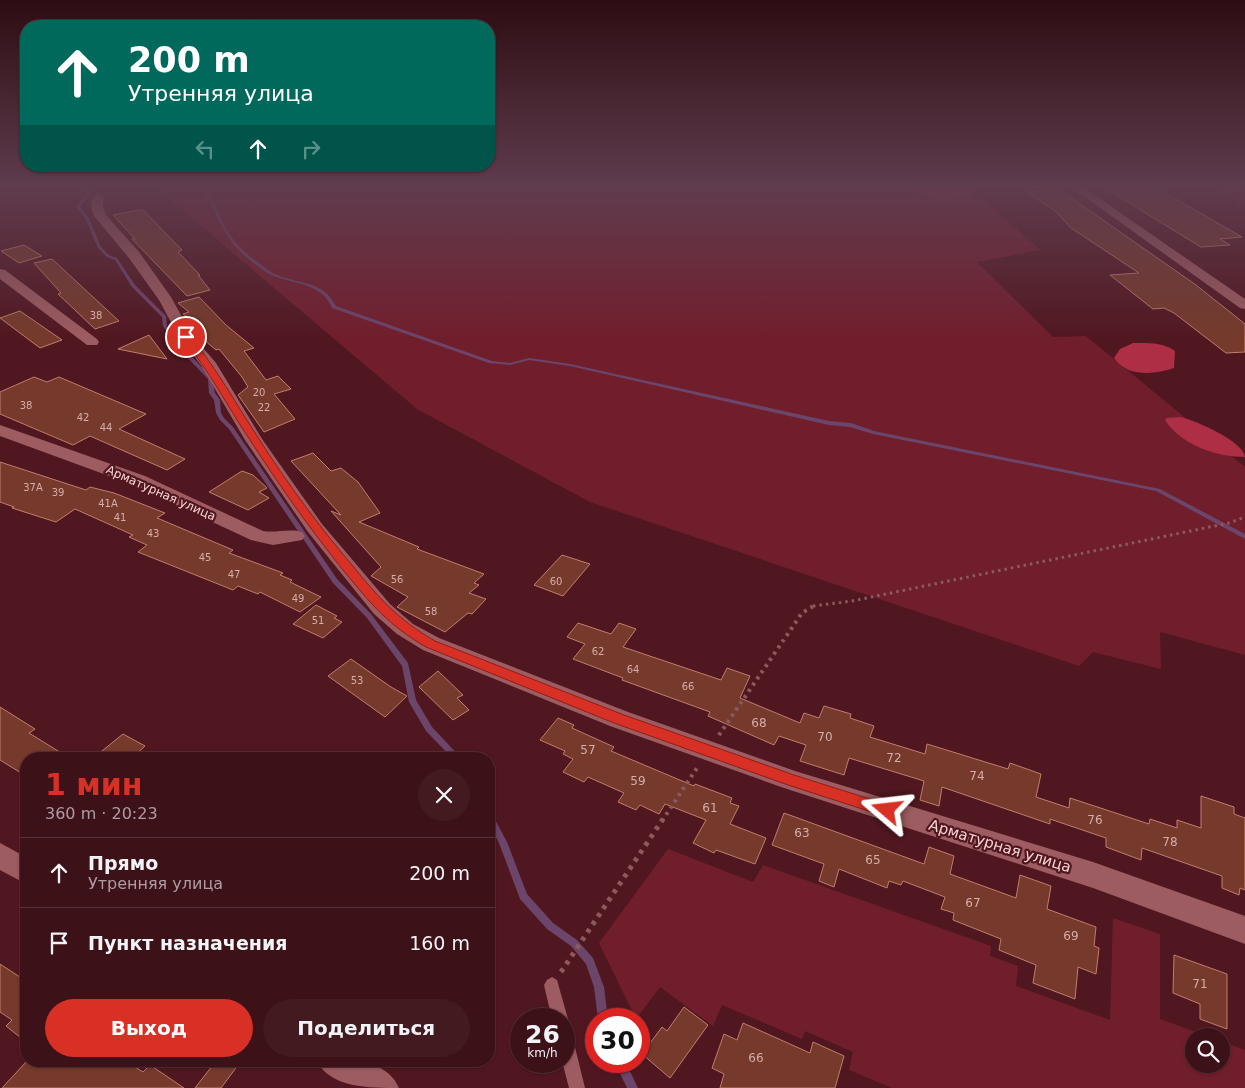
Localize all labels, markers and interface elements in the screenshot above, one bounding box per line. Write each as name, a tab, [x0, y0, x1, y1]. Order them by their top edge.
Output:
icon: ahead	[45, 40, 110, 105]
text: 200 m	[128, 40, 250, 80]
text: Утренняя улица	[128, 81, 314, 106]
icon: left	[191, 135, 219, 163]
icon: ahead	[244, 135, 272, 163]
icon: right	[297, 135, 325, 163]
house number: 38	[90, 310, 102, 321]
pin	[165, 316, 207, 358]
icon: arrive	[172, 323, 200, 351]
house number: 20	[253, 387, 265, 398]
house number: 38	[20, 400, 32, 411]
house number: 22	[258, 402, 270, 413]
house number: 42	[77, 412, 89, 423]
house number: 44	[100, 422, 112, 433]
street label: Арматурная улица	[104, 463, 218, 523]
house number: 37А	[23, 482, 43, 493]
house number: 39	[52, 487, 64, 498]
house number: 41А	[98, 498, 118, 509]
house number: 41	[114, 512, 126, 523]
house number: 43	[147, 528, 159, 539]
house number: 45	[199, 552, 211, 563]
house number: 47	[228, 569, 240, 580]
house number: 56	[391, 574, 403, 585]
house number: 60	[550, 576, 562, 587]
house number: 49	[292, 593, 304, 604]
house number: 58	[425, 606, 437, 617]
house number: 51	[312, 615, 324, 626]
house number: 62	[592, 646, 604, 657]
house number: 64	[627, 664, 639, 675]
house number: 53	[351, 675, 363, 686]
house number: 66	[682, 681, 694, 692]
house number: 68	[751, 716, 767, 730]
house number: 70	[817, 730, 833, 744]
house number: 57	[580, 743, 596, 757]
house number: 72	[886, 751, 902, 765]
text: 1 мин	[45, 767, 143, 802]
button: close	[418, 769, 470, 821]
house number: 74	[969, 769, 985, 783]
house number: 59	[630, 774, 646, 788]
position arrow	[860, 783, 912, 835]
house number: 61	[702, 801, 718, 815]
text: 360 m · 20:23	[45, 804, 158, 823]
house number: 76	[1087, 813, 1103, 827]
street label: Арматурная улица	[927, 816, 1073, 876]
house number: 63	[794, 826, 810, 840]
house number: 78	[1162, 835, 1178, 849]
text: Прямо	[88, 852, 158, 874]
house number: 65	[865, 853, 881, 867]
icon: ahead	[45, 859, 73, 887]
text: 200 m	[409, 862, 470, 884]
text: Утренняя улица	[88, 874, 223, 893]
house number: 67	[965, 896, 981, 910]
icon: arrive	[45, 929, 73, 957]
house number: 69	[1063, 929, 1079, 943]
text: Пункт назначения	[88, 932, 287, 954]
text: 160 m	[409, 932, 470, 954]
house number: 71	[1192, 977, 1208, 991]
button: Выход	[45, 999, 253, 1057]
button: Поделиться	[263, 999, 470, 1057]
speed limit sign: 30	[585, 1008, 650, 1073]
text: 26	[525, 1020, 560, 1049]
map controls	[1185, 1028, 1230, 1073]
button: search	[1185, 1028, 1230, 1073]
text: km/h	[527, 1046, 558, 1060]
house number: 66	[748, 1051, 764, 1065]

